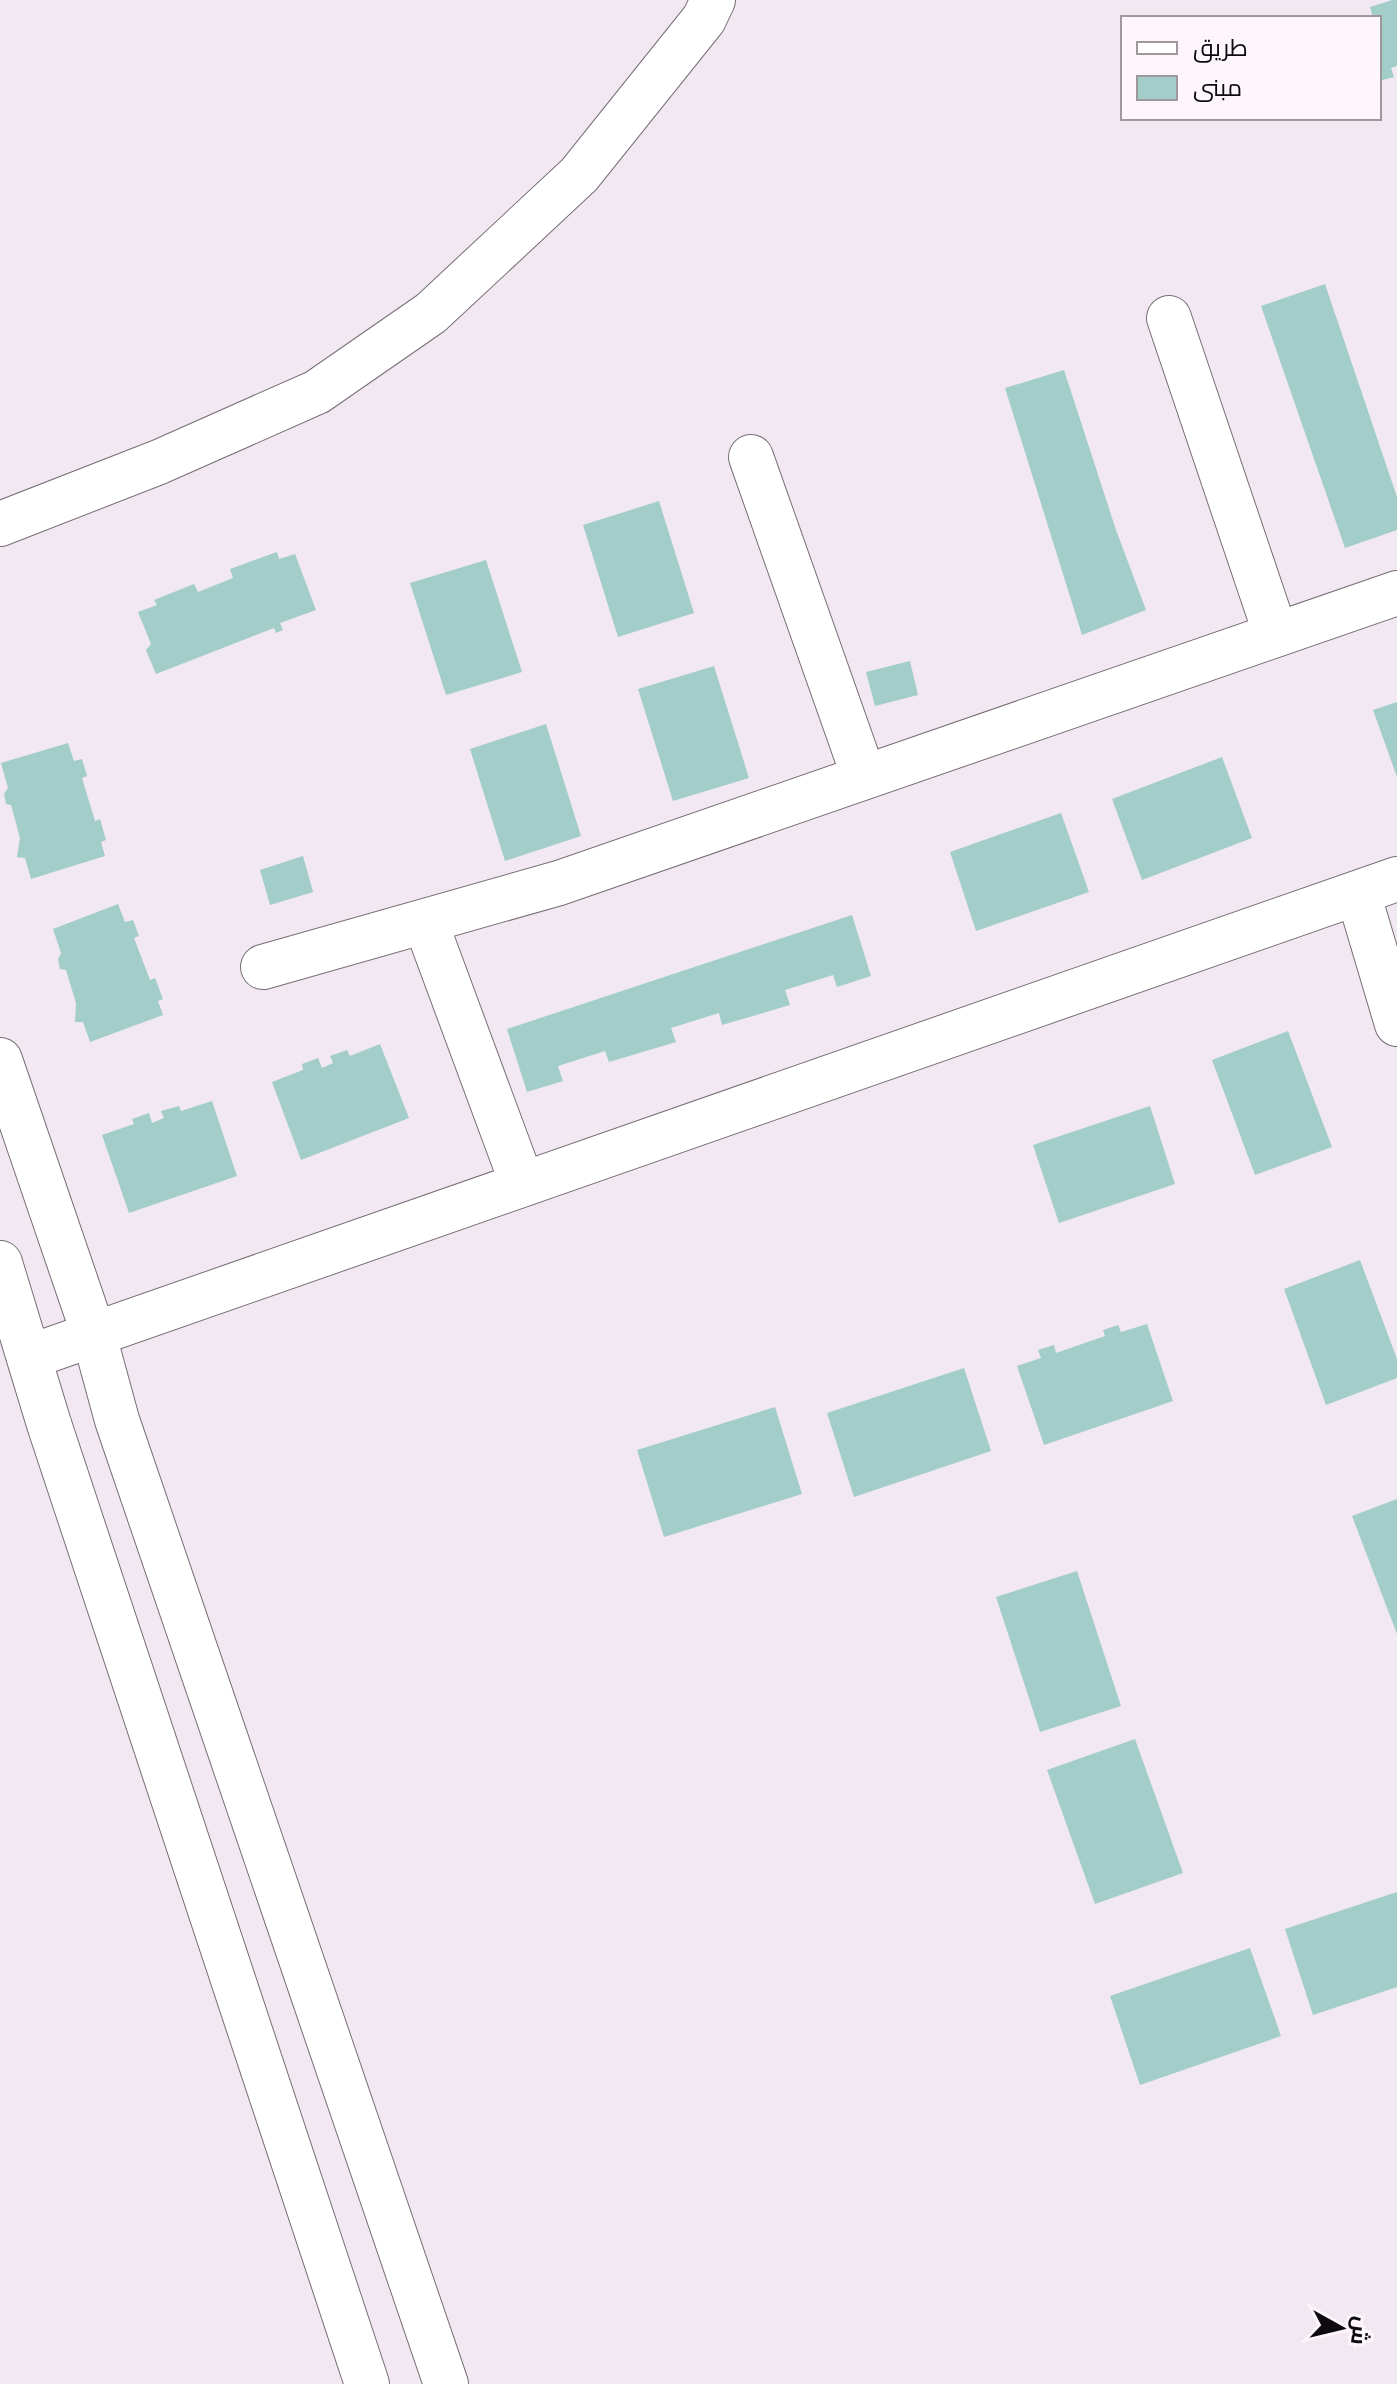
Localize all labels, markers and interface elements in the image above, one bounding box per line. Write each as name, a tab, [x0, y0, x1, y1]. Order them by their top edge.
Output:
legend	[1121, 16, 1381, 120]
text: طريق	[1193, 30, 1248, 65]
text: مبنى	[1193, 70, 1242, 105]
north arrow	[1301, 2288, 1381, 2368]
text: ش	[1343, 2315, 1379, 2347]

